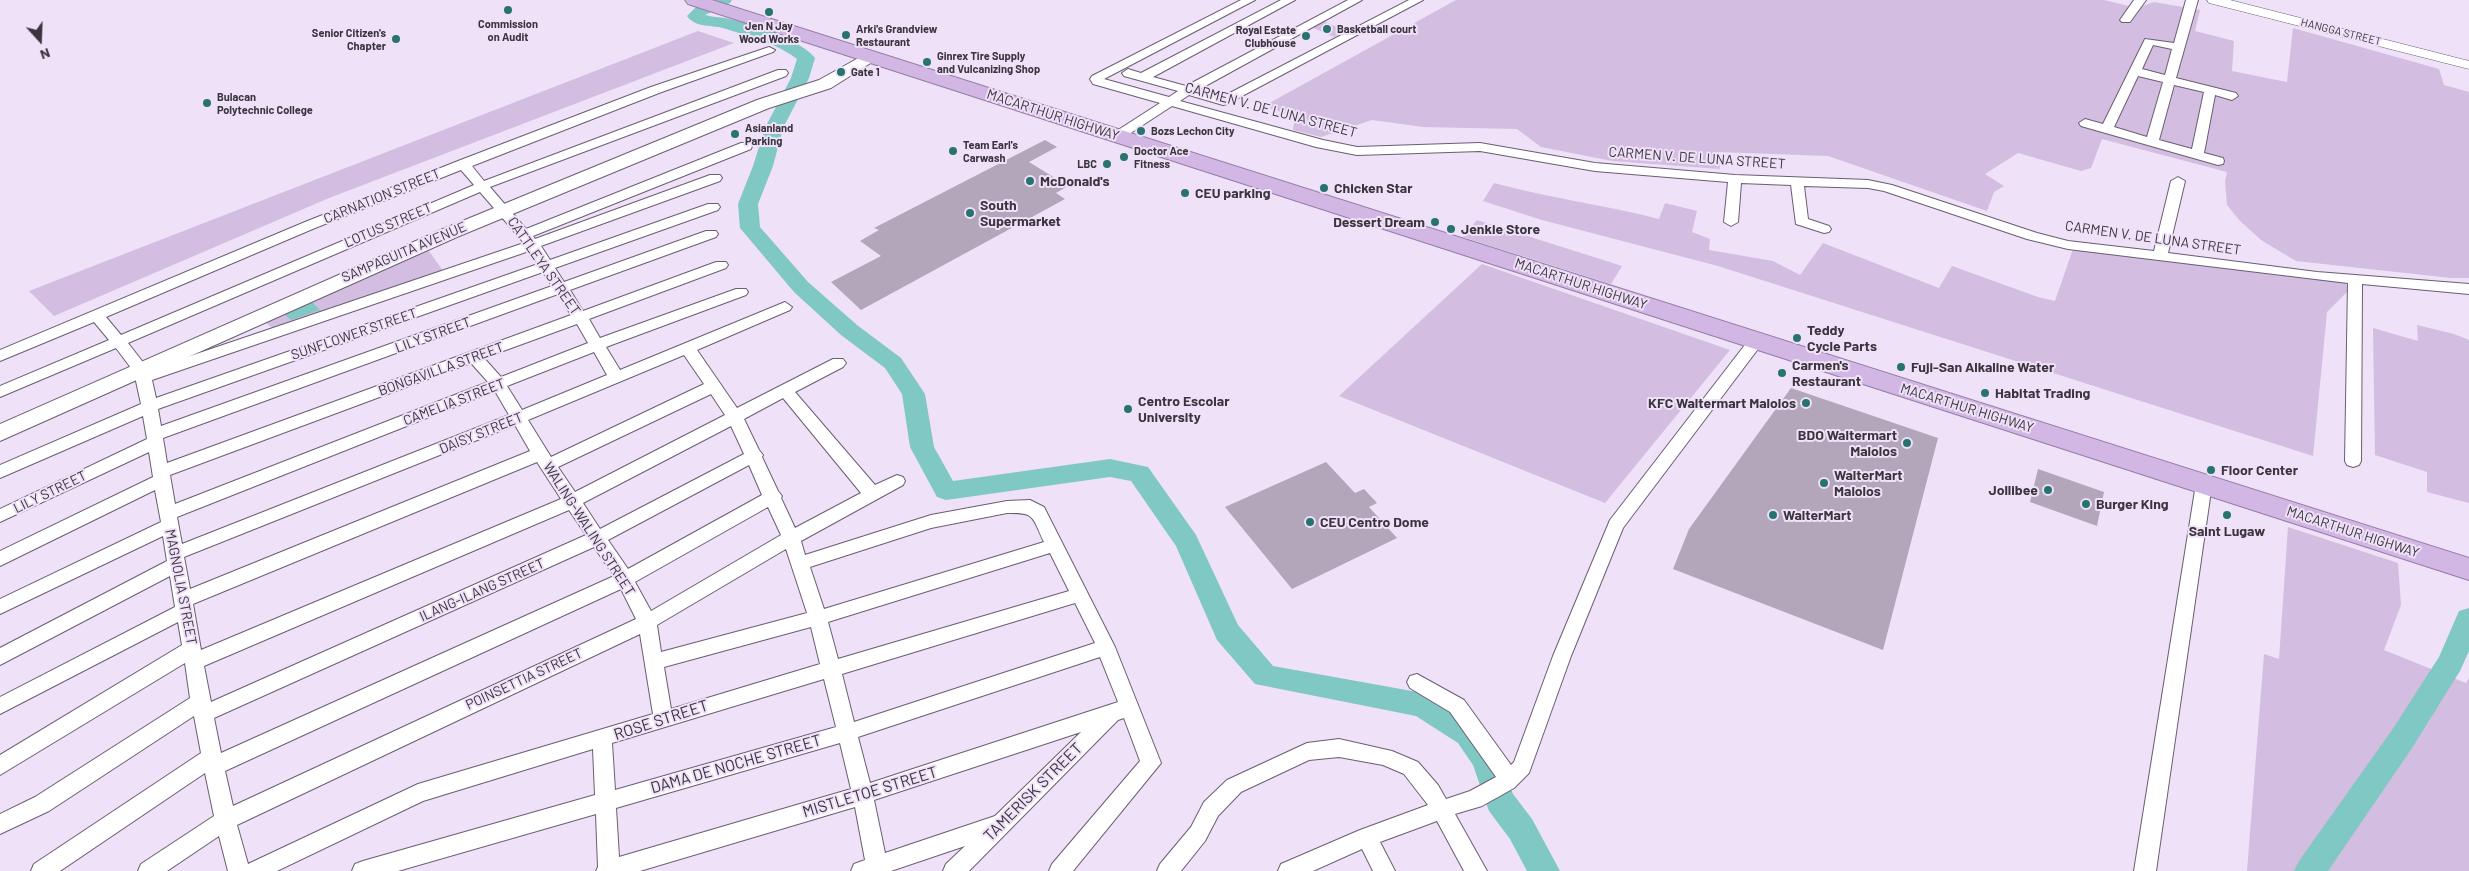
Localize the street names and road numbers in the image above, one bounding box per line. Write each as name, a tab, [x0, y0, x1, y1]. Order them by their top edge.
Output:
street label: HANGGA STREET	[2299, 16, 2383, 48]
street label: CARMEN V. DE LUNA STREET	[1183, 79, 1359, 141]
street label: MACARTHUR HIGHWAY	[985, 86, 1121, 144]
street label: CARMEN V. DE LUNA STREET	[1608, 143, 1786, 173]
street label: CARNATION STREET	[321, 165, 443, 227]
street label: LOTUS STREET	[342, 199, 434, 251]
street label: CATTLEYA STREET	[504, 214, 584, 318]
street label: CARMEN V. DE LUNA STREET	[2064, 217, 2242, 259]
street label: SAMPAGUITA AVENUE	[339, 218, 469, 286]
street label: MACARTHUR HIGHWAY	[1513, 255, 1649, 313]
street label: SUNFLOWER STREET	[289, 305, 419, 363]
street label: LILY STREET	[393, 314, 473, 356]
street label: BONGAVILLA STREET	[376, 338, 506, 400]
street label: CAMELIA STREET	[401, 375, 507, 429]
street label: MACARTHUR HIGHWAY	[1898, 380, 2036, 436]
street label: DAISY STREET	[437, 409, 525, 457]
street label: WALING-WALING STREET	[540, 459, 638, 599]
street label: LILY STREET	[11, 467, 89, 517]
street label: MACARTHUR HIGHWAY	[2285, 503, 2421, 561]
street label: MAGNOLIA STREET	[162, 528, 200, 646]
street label: ILANG-ILANG STREET	[417, 555, 547, 625]
street label: POINSETTIA STREET	[463, 645, 585, 713]
street label: ROSE STREET	[611, 696, 711, 744]
street label: DAMA DE NOCHE STREET	[649, 730, 823, 798]
street label: TAMERISK STREET	[980, 739, 1086, 845]
street label: MISTLETOE STREET	[800, 762, 940, 822]

